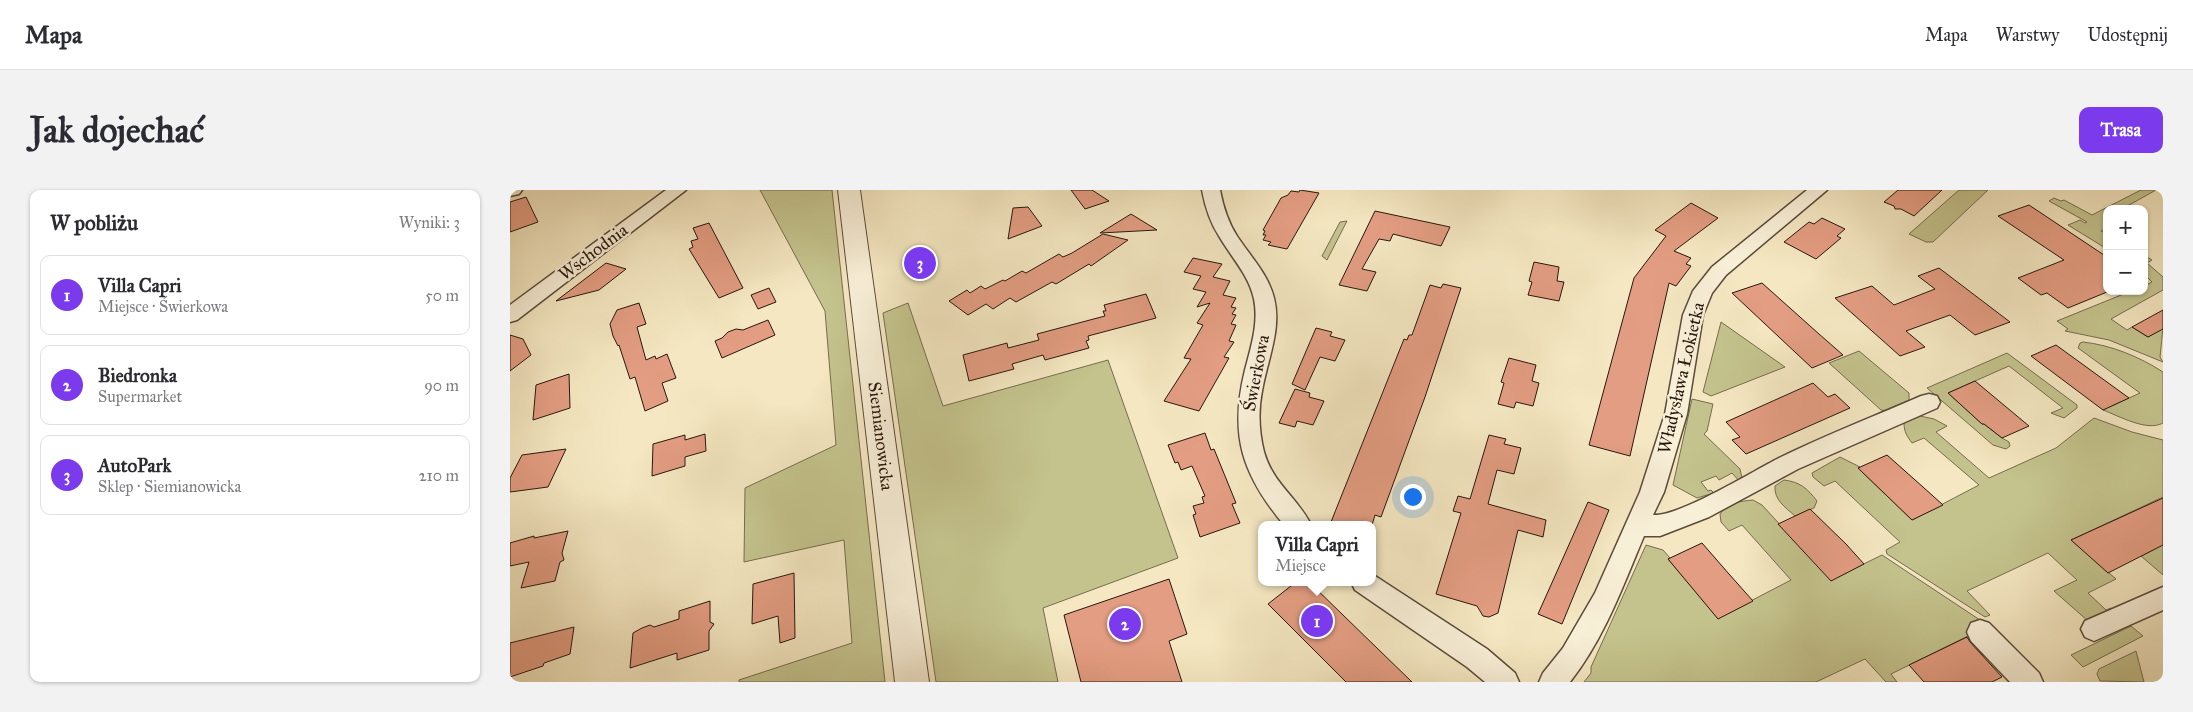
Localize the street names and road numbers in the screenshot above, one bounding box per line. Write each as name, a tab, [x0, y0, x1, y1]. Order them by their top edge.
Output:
street label: Wschodnia	[554, 219, 632, 285]
street label: Władysława Łokietka	[1653, 300, 1709, 456]
street label: Świerkowa	[1236, 332, 1274, 413]
street label: Siemianowicka	[863, 380, 899, 492]

